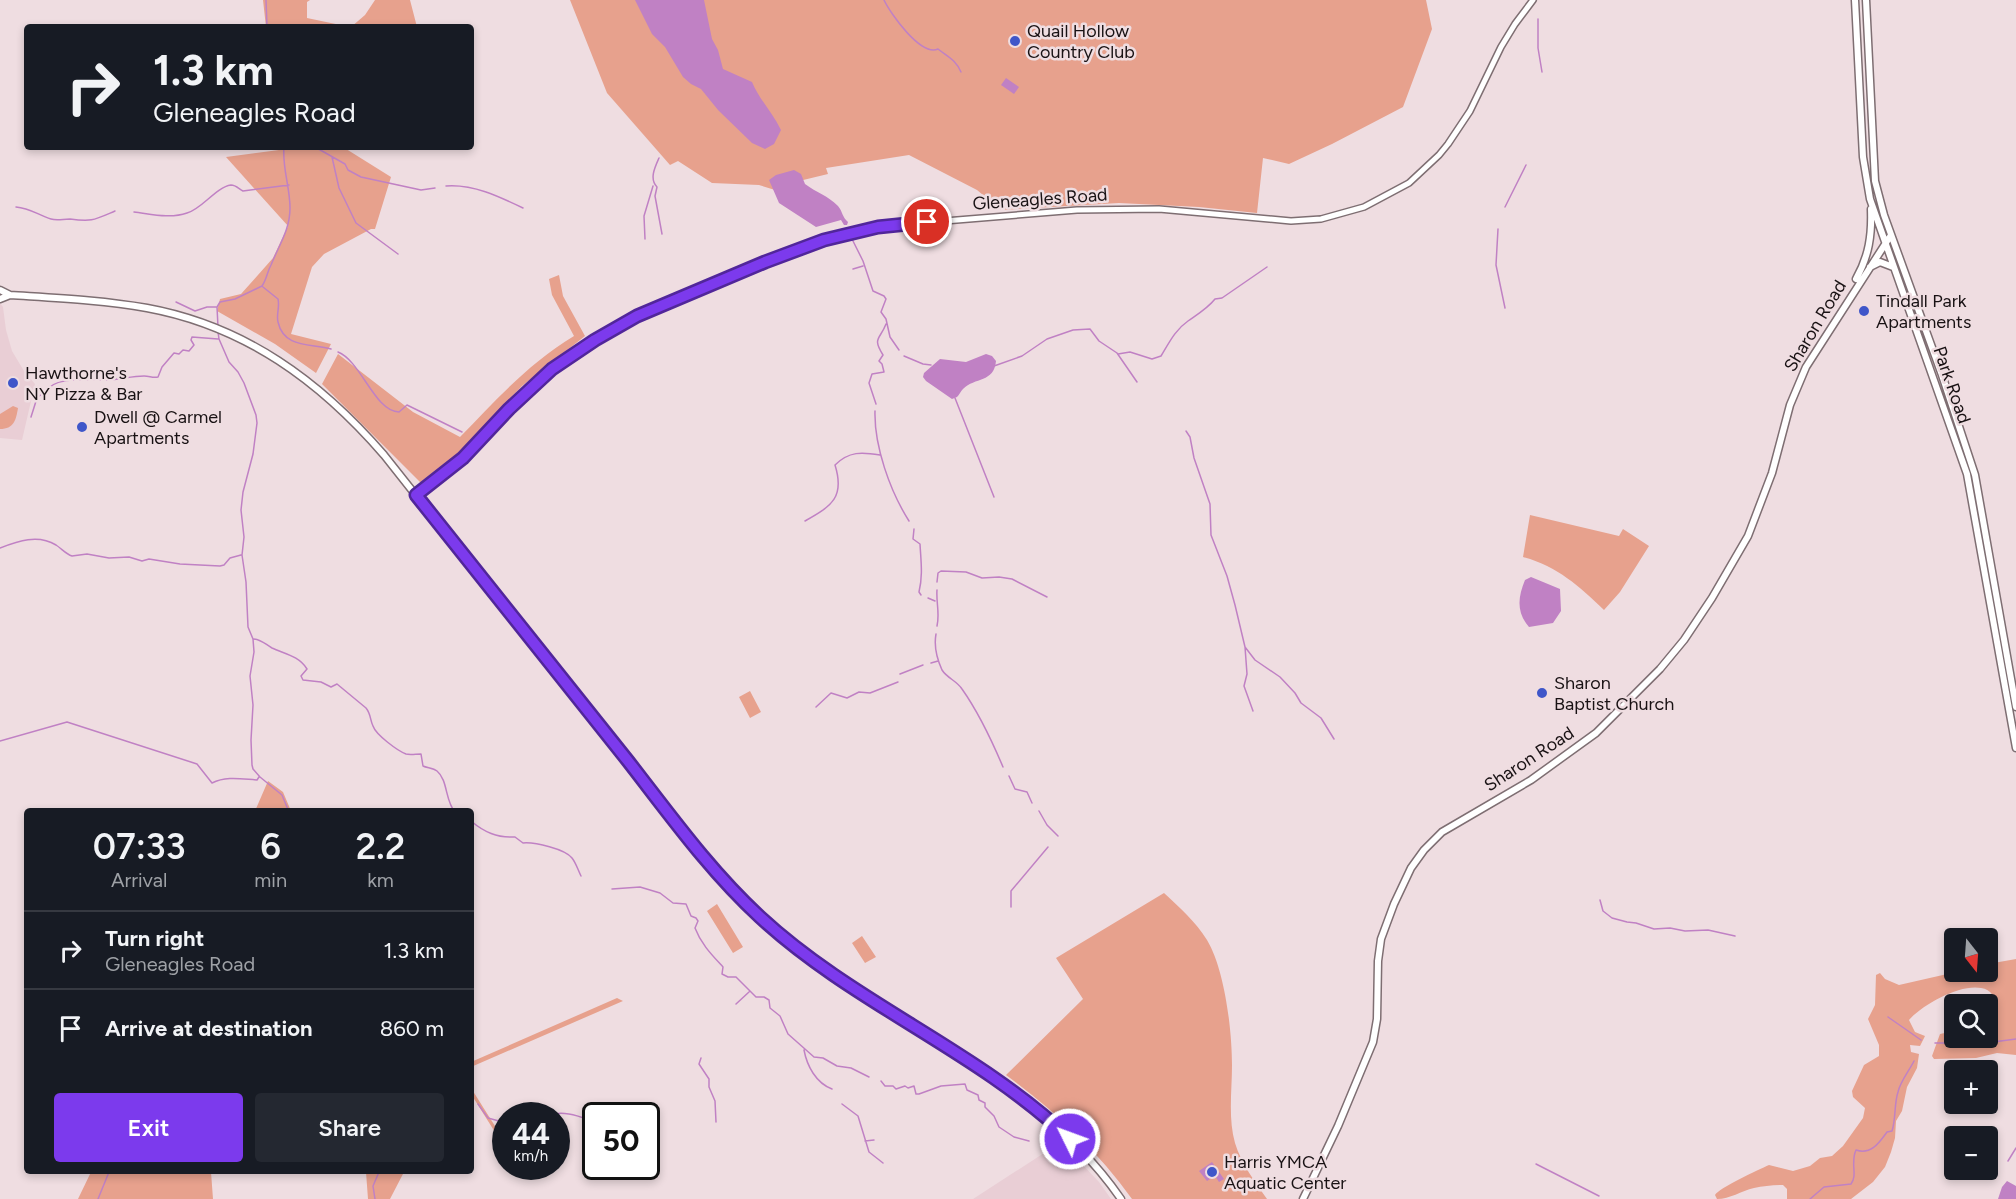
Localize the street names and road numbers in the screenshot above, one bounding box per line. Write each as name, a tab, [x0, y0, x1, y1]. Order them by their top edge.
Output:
street label: Gleneagles Road	[972, 183, 1108, 215]
street label: Sharon Road	[1779, 276, 1851, 376]
street label: Park Road	[1929, 344, 1975, 426]
street label: Sharon Road	[1480, 722, 1578, 796]

